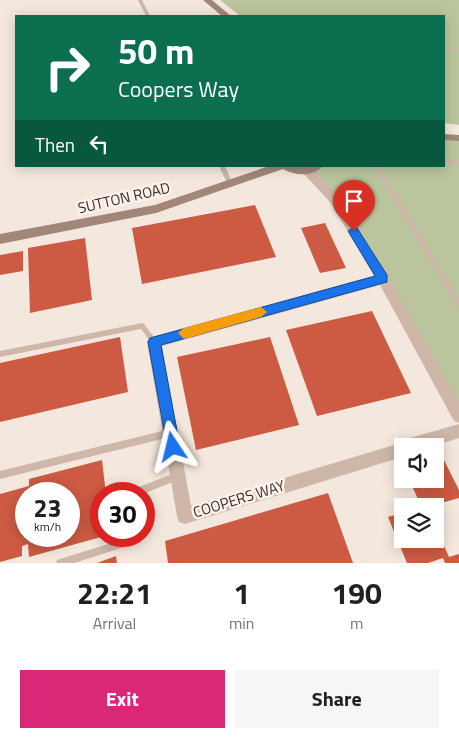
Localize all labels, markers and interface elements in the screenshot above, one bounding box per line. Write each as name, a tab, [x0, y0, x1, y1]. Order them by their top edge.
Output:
text: 50 m	[118, 24, 194, 78]
icon: right	[35, 35, 100, 100]
text: Coopers Way	[118, 72, 239, 106]
text: Then	[35, 130, 75, 159]
icon: left	[85, 130, 113, 158]
street label: SUTTON ROAD	[75, 176, 172, 219]
pin	[333, 180, 375, 231]
icon: arrive	[340, 187, 368, 215]
position arrow	[146, 420, 198, 472]
map controls	[394, 438, 444, 548]
button: sound	[394, 438, 444, 488]
street label: COOPERS WAY	[190, 474, 288, 523]
speed limit sign: 30	[90, 482, 155, 547]
text: 23	[33, 489, 62, 527]
button: layers	[394, 498, 444, 548]
text: km/h	[34, 517, 61, 536]
text: 22:21	[77, 570, 152, 616]
text: 1	[233, 570, 250, 616]
text: 190	[332, 570, 382, 616]
text: Arrival	[93, 611, 136, 635]
text: min	[229, 611, 254, 635]
text: m	[350, 611, 363, 635]
button: Exit	[20, 670, 225, 728]
button: Share	[235, 670, 439, 728]

